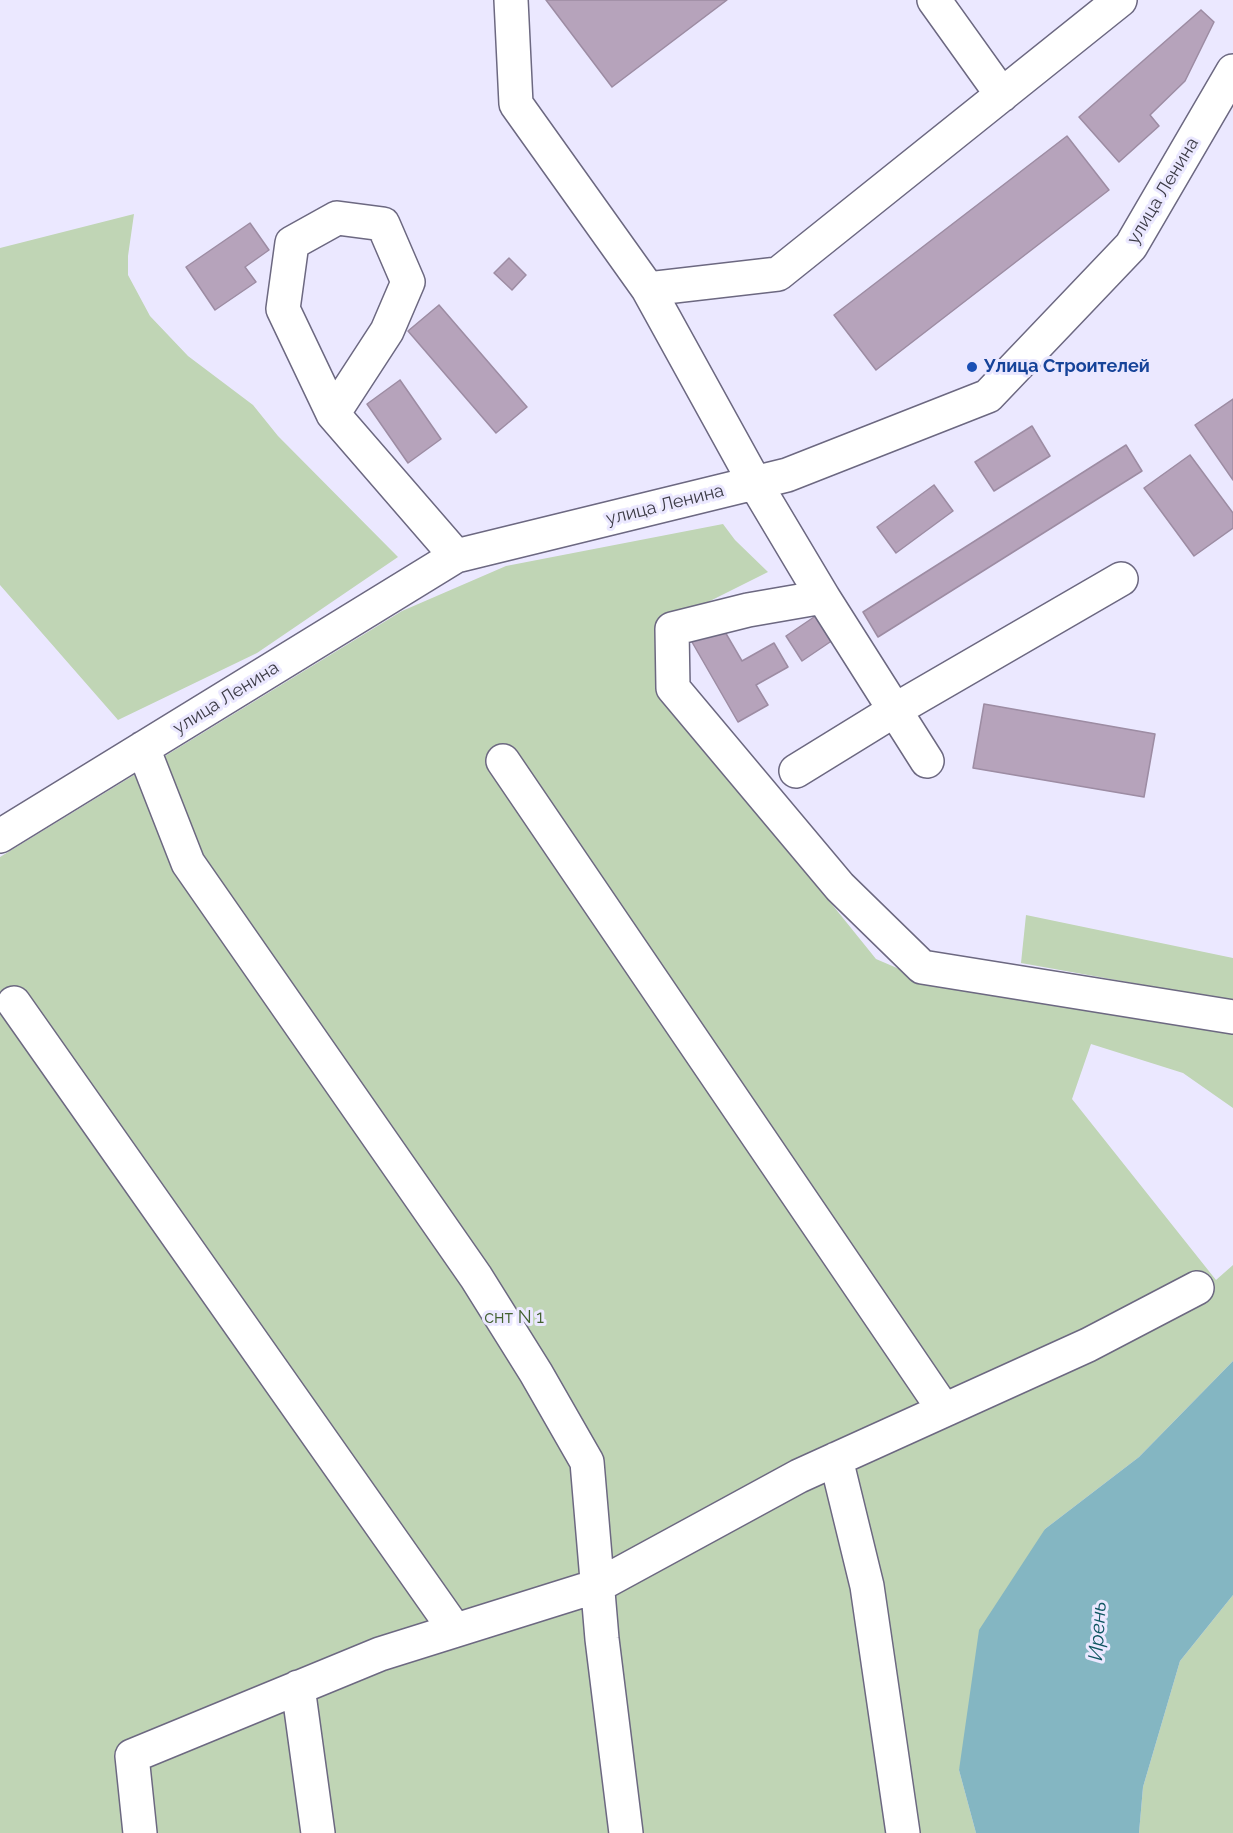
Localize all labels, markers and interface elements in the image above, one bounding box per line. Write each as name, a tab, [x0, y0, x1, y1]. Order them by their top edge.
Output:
street label: улица Ленина	[1123, 134, 1203, 248]
place label: Улица Строителей	[984, 356, 1150, 378]
marker: Улица Строителей	[965, 360, 979, 374]
street label: улица Ленина	[604, 480, 726, 530]
street label: улица Ленина	[169, 657, 283, 739]
park label: снт N 1	[484, 1307, 544, 1329]
water label: Ирень	[1084, 1601, 1112, 1661]

